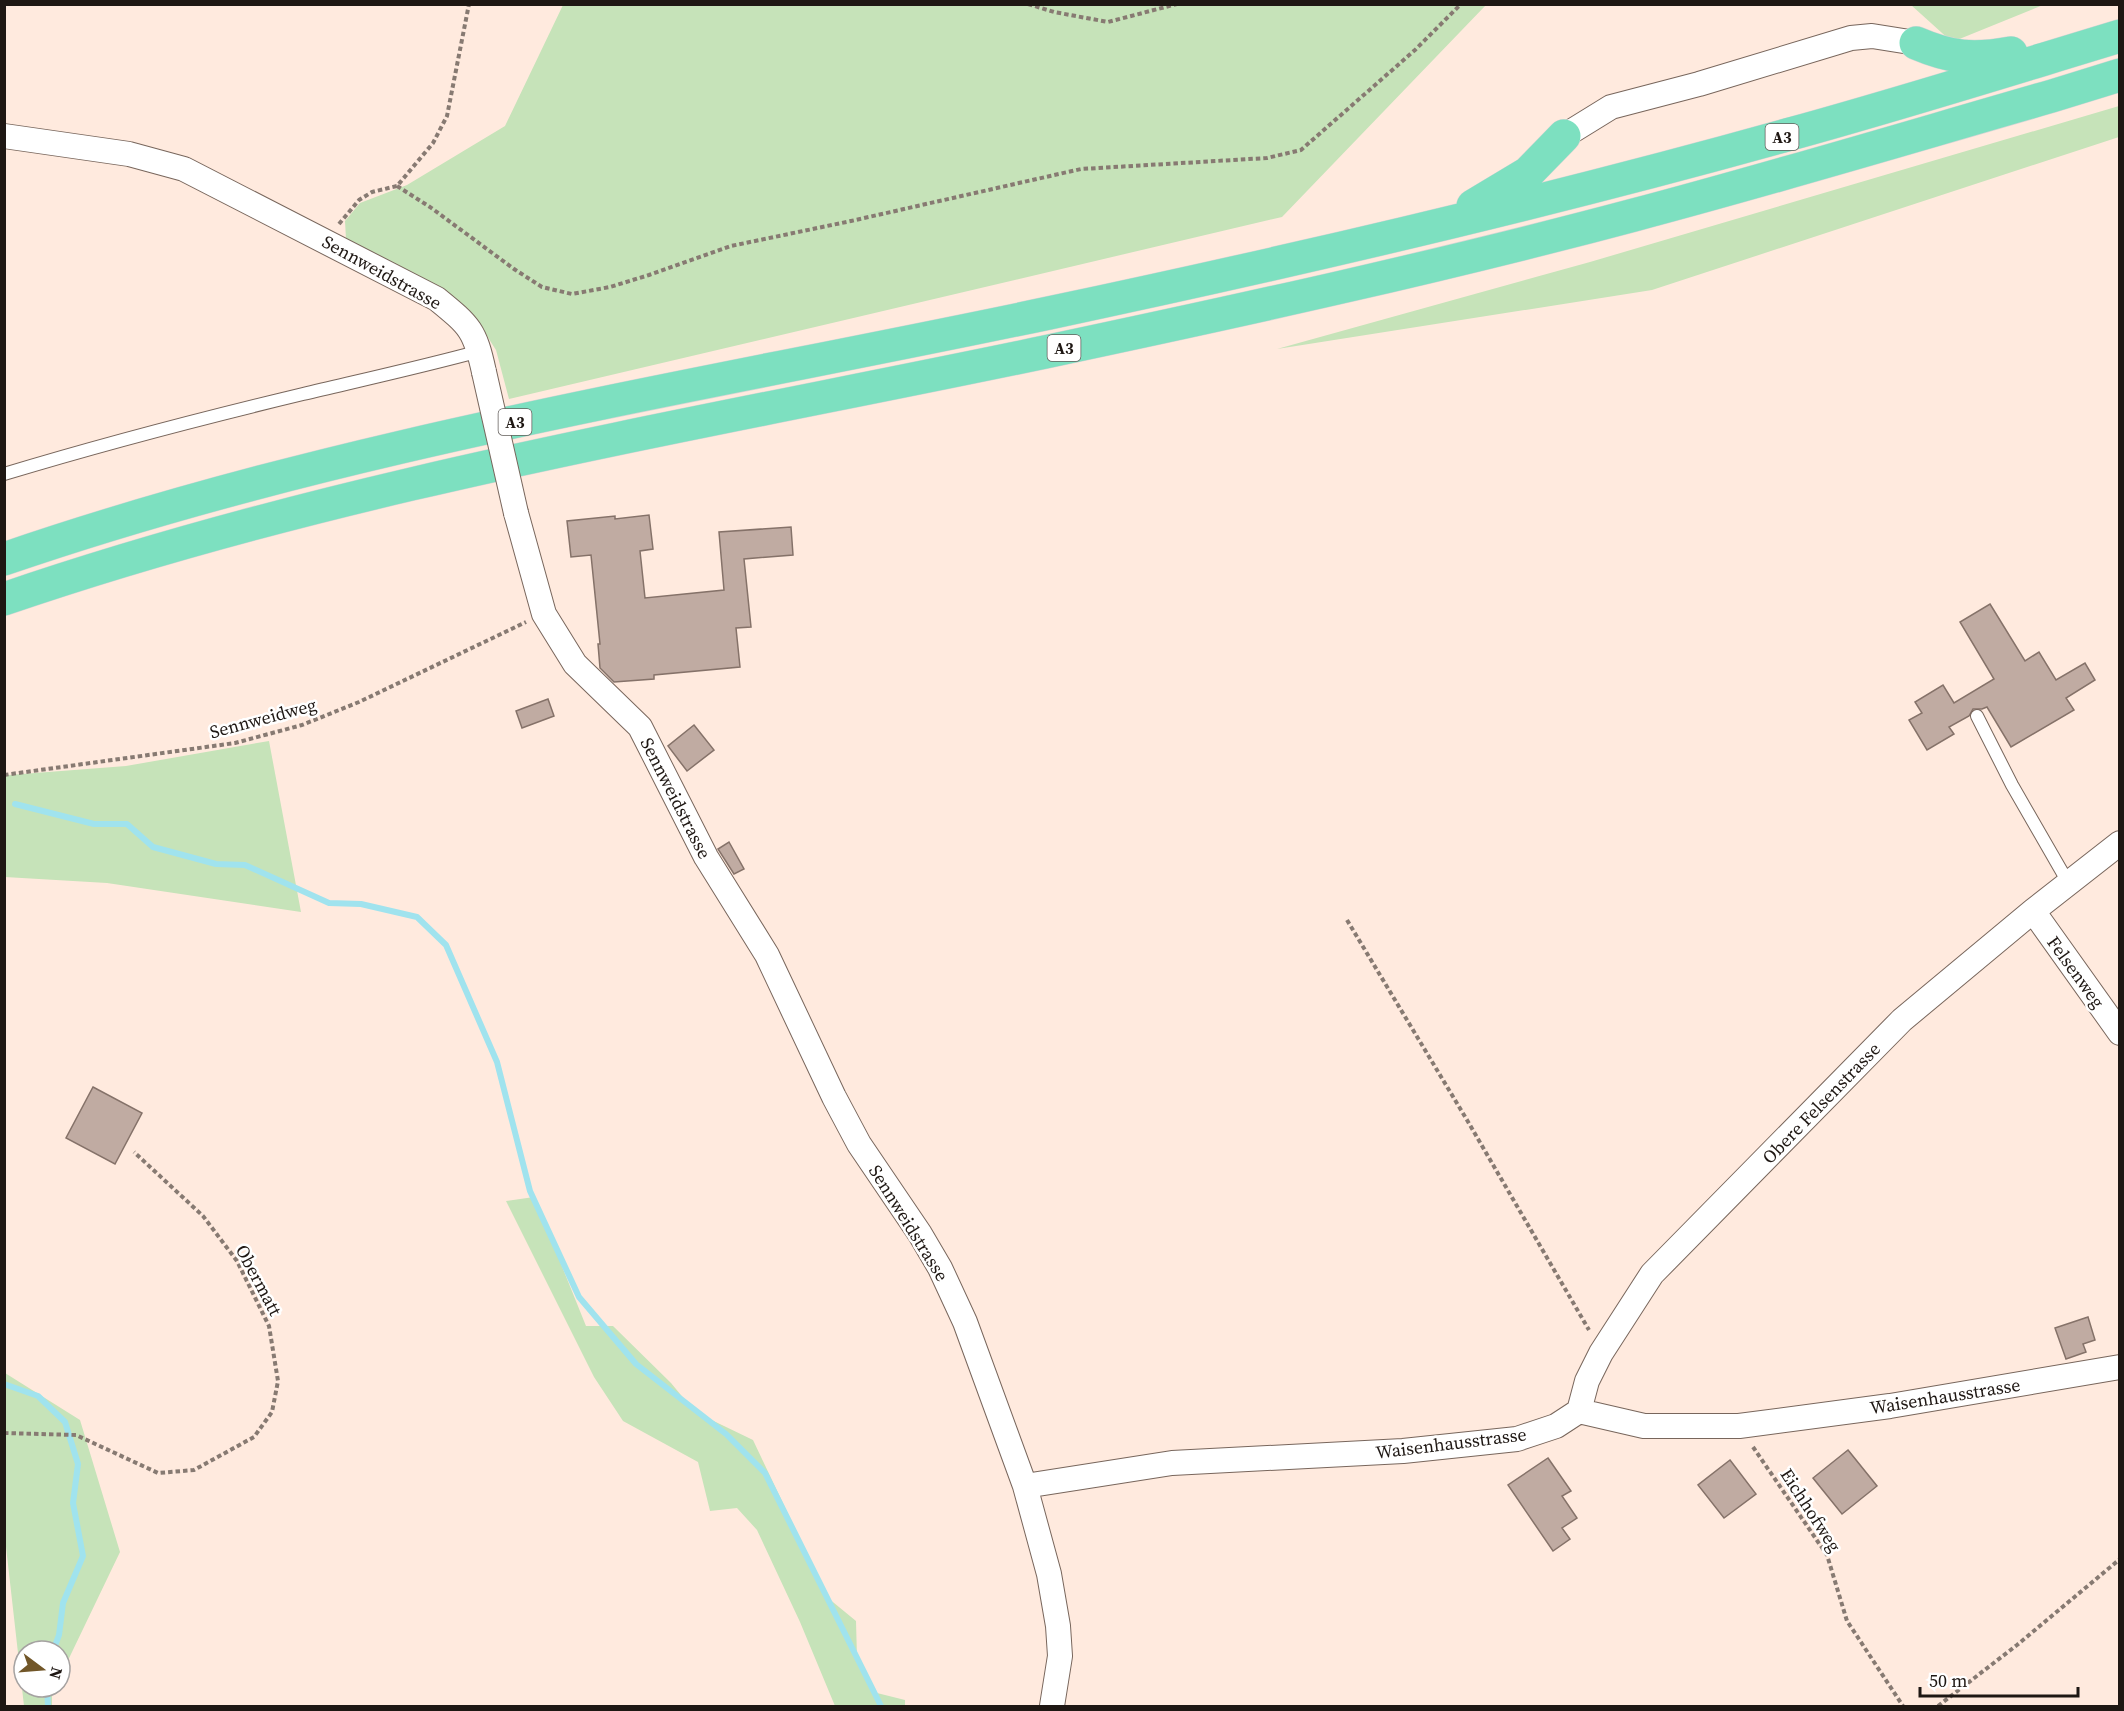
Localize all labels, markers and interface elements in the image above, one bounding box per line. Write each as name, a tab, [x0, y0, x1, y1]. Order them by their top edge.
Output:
road number: A3	[1766, 124, 1798, 150]
street label: Sennweidstrasse	[318, 229, 446, 315]
road number: A3	[1048, 335, 1080, 361]
road number: A3	[498, 409, 532, 435]
street label: Sennweidweg	[207, 692, 319, 744]
street label: Sennweidstrasse	[635, 733, 717, 863]
street label: Felsenweg	[2041, 931, 2111, 1013]
street label: Obere Felsenstrasse	[1756, 1037, 1886, 1169]
street label: Sennweidstrasse	[863, 1160, 955, 1286]
street label: Obermatt	[230, 1240, 288, 1320]
street label: Waisenhausstrasse	[1868, 1372, 2022, 1420]
street label: Waisenhausstrasse	[1374, 1421, 1528, 1465]
street label: Eichhofweg	[1775, 1463, 1847, 1557]
north arrow	[12, 1639, 72, 1699]
scale bar	[1920, 1660, 2078, 1698]
text: N	[44, 1665, 69, 1682]
text: 50 m	[1929, 1668, 1967, 1693]

